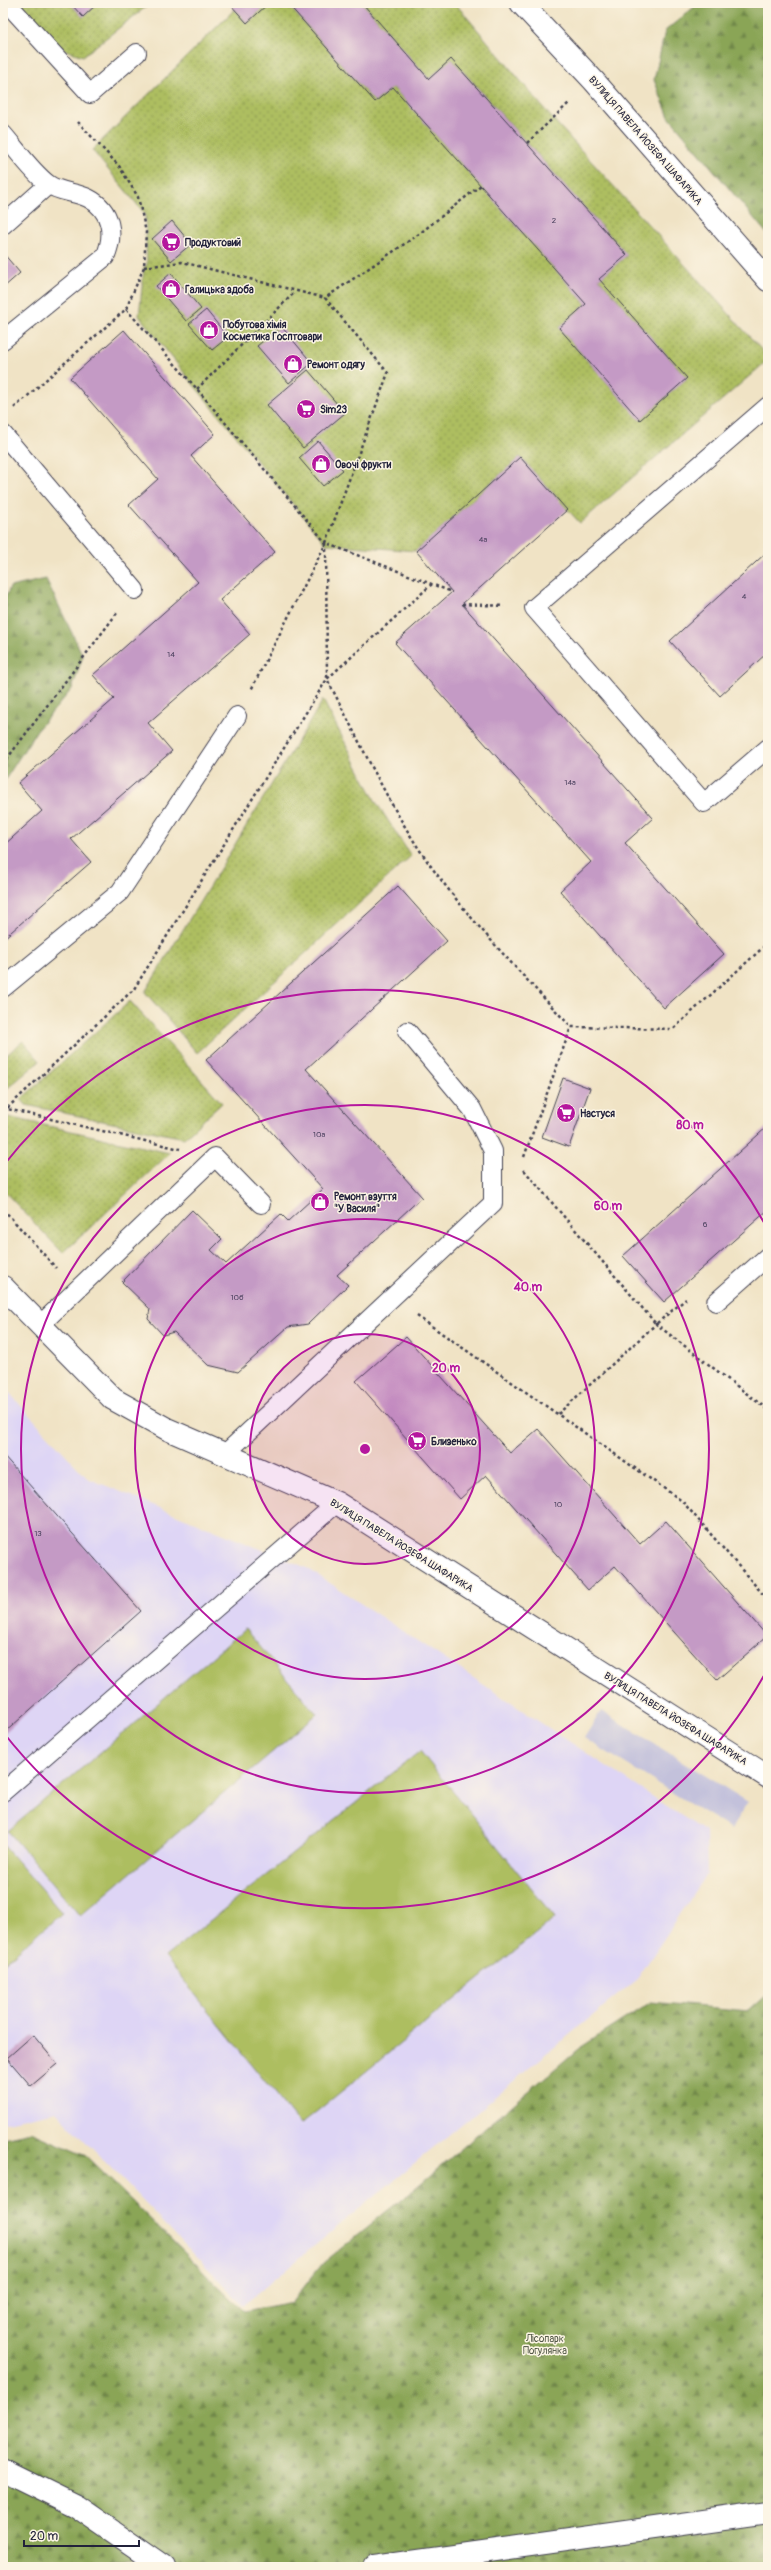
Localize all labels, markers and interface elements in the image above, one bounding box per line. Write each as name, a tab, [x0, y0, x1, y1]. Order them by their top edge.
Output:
street label: ВУЛИЦЯ ПАВЕЛА ЙОЗЕФА ШАФАРИКА	[586, 73, 706, 208]
house number: 2	[552, 216, 557, 225]
supermarket icon: Продуктовий	[160, 231, 182, 253]
place label: Продуктовий	[185, 237, 241, 249]
shop icon: Галицька здоба	[160, 278, 182, 300]
place label: Галицька здоба	[185, 284, 254, 296]
shop icon: Побутова хімія Косметика Госптовари	[198, 319, 220, 341]
place label: Побутова хімія Косметика Госптовари	[223, 319, 322, 343]
shop icon: Ремонт одягу	[282, 353, 304, 375]
place label: Ремонт одягу	[307, 359, 366, 371]
supermarket icon: Sim23	[295, 398, 317, 420]
place label: Sim23	[320, 404, 348, 416]
shop icon: Овочі фрукти	[310, 453, 332, 475]
place label: Овочі фрукти	[335, 459, 392, 471]
house number: 4а	[479, 535, 487, 544]
house number: 4	[742, 592, 747, 601]
house number: 14	[167, 650, 175, 659]
house number: 14а	[564, 778, 576, 787]
supermarket icon: Настуся	[555, 1102, 577, 1124]
place label: Настуся	[580, 1108, 615, 1120]
text: 80 m	[676, 1118, 704, 1133]
house number: 10а	[313, 1130, 325, 1139]
shop icon: Ремонт взуття "У Василя"	[309, 1191, 331, 1213]
place label: Ремонт взуття "У Василя"	[334, 1191, 397, 1215]
text: 60 m	[594, 1199, 623, 1214]
house number: 6	[703, 1220, 708, 1229]
text: 40 m	[513, 1280, 543, 1295]
house number: 10б	[230, 1293, 244, 1302]
text: 20 m	[432, 1361, 460, 1376]
supermarket icon: Близенько	[406, 1430, 428, 1452]
place label: Близенько	[431, 1436, 477, 1448]
centre of rings	[358, 1442, 372, 1456]
street label: ВУЛИЦЯ ПАВЕЛА ЙОЗЕФА ШАФАРИКА	[328, 1496, 476, 1595]
house number: 10	[554, 1500, 563, 1509]
house number: 13	[34, 1529, 42, 1538]
street label: ВУЛИЦЯ ПАВЕЛА ЙОЗЕФА ШАФАРИКА	[602, 1669, 750, 1768]
park label: Лісопарк Погулянка	[523, 2333, 567, 2357]
scale bar	[24, 2522, 139, 2548]
text: 20 m	[30, 2529, 59, 2544]

